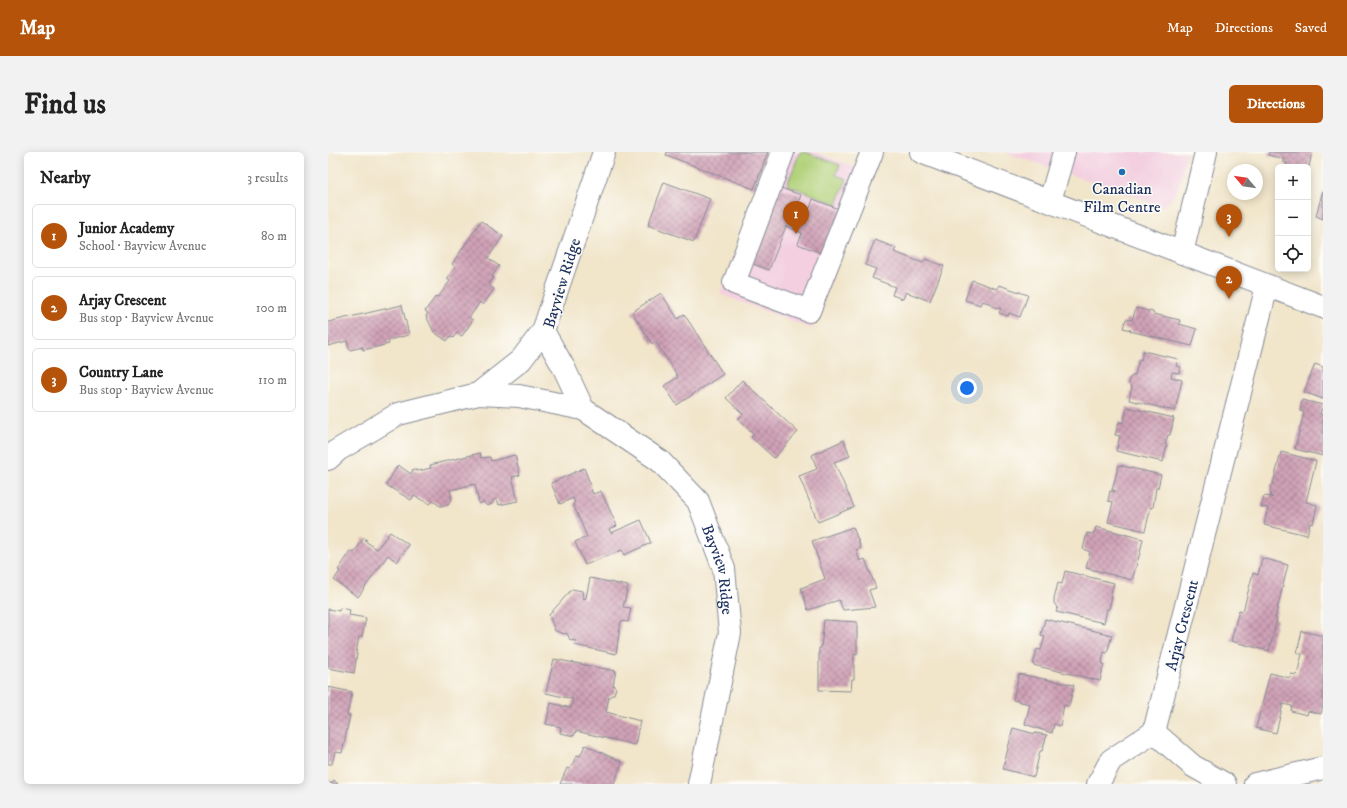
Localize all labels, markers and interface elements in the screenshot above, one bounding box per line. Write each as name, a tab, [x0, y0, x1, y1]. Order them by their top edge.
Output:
text: Map	[20, 17, 55, 40]
text: Map	[1167, 19, 1193, 37]
text: Directions	[1215, 19, 1273, 37]
text: Saved	[1295, 19, 1327, 37]
button: Directions	[1229, 85, 1323, 123]
text: Find us	[24, 87, 106, 122]
north arrow	[1227, 164, 1263, 200]
map controls	[1275, 164, 1311, 272]
button: +	[1275, 164, 1311, 200]
text: Nearby	[40, 167, 90, 189]
marker: Canadian Film Centre	[1117, 167, 1127, 177]
text: 3 results	[247, 170, 288, 186]
place label: Canadian Film Centre	[1083, 179, 1161, 217]
button: −	[1275, 200, 1311, 236]
pin: 1	[783, 201, 809, 234]
pin: 3	[1216, 204, 1242, 237]
text: Junior Academy	[79, 219, 174, 238]
text: 1	[52, 228, 56, 244]
text: 80 m	[261, 228, 287, 244]
street label: Bayview Ridge	[539, 236, 585, 331]
button: locate	[1275, 236, 1311, 272]
text: School · Bayview Avenue	[79, 238, 206, 254]
pin: 2	[1216, 266, 1242, 299]
text: Arjay Crescent	[79, 291, 166, 310]
text: 2	[51, 300, 57, 316]
text: 100 m	[256, 300, 287, 316]
text: Bus stop · Bayview Avenue	[79, 310, 214, 326]
text: Country Lane	[79, 363, 163, 382]
text: 3	[52, 372, 56, 388]
text: 110 m	[258, 372, 287, 388]
your location	[957, 378, 977, 398]
text: Bus stop · Bayview Avenue	[79, 382, 214, 398]
street label: Bayview Ridge	[697, 522, 737, 616]
street label: Arjay Crescent	[1161, 578, 1203, 673]

